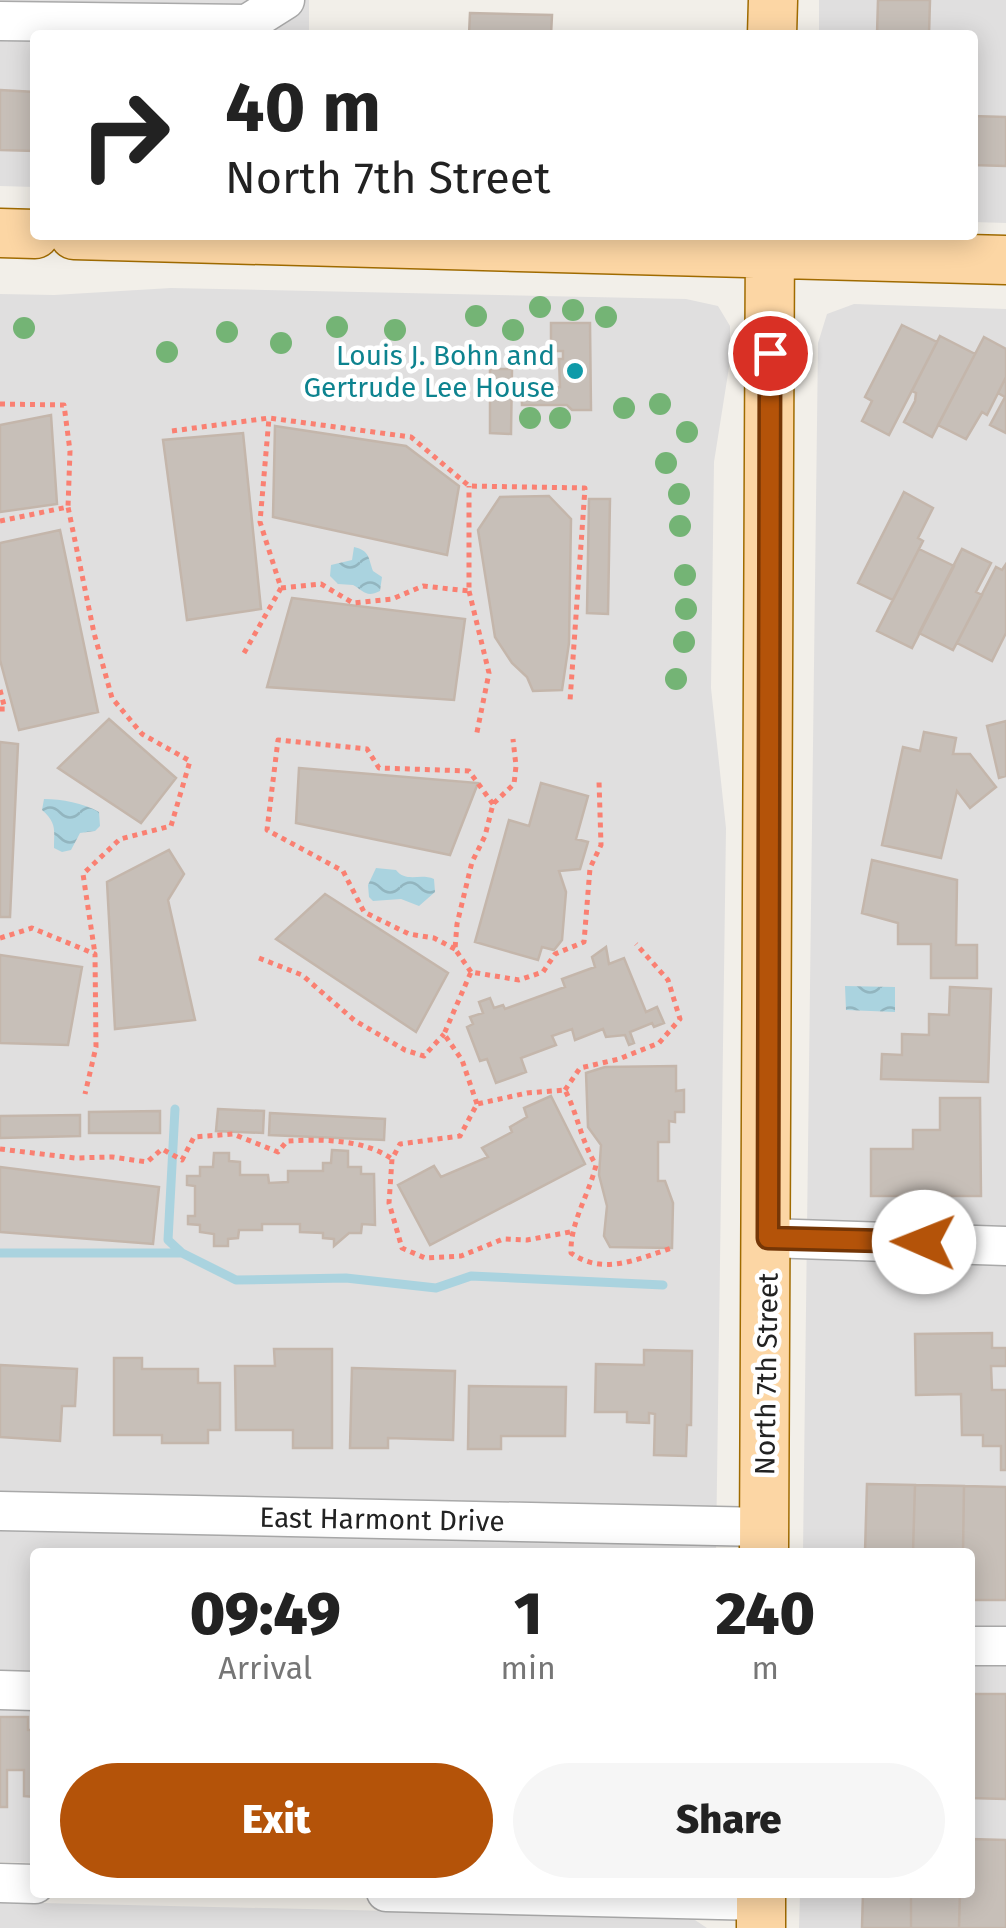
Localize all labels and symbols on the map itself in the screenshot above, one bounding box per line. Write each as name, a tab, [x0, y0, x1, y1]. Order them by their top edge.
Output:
pin	[728, 311, 813, 396]
place label: Louis J. Bohn and Gertrude Lee House	[303, 339, 555, 404]
marker: Louis J. Bohn and Gertrude Lee House	[564, 360, 586, 382]
position arrow	[872, 1190, 976, 1294]
street label: North 7th Street	[748, 1272, 785, 1476]
street label: East Harmont Drive	[259, 1501, 505, 1538]

